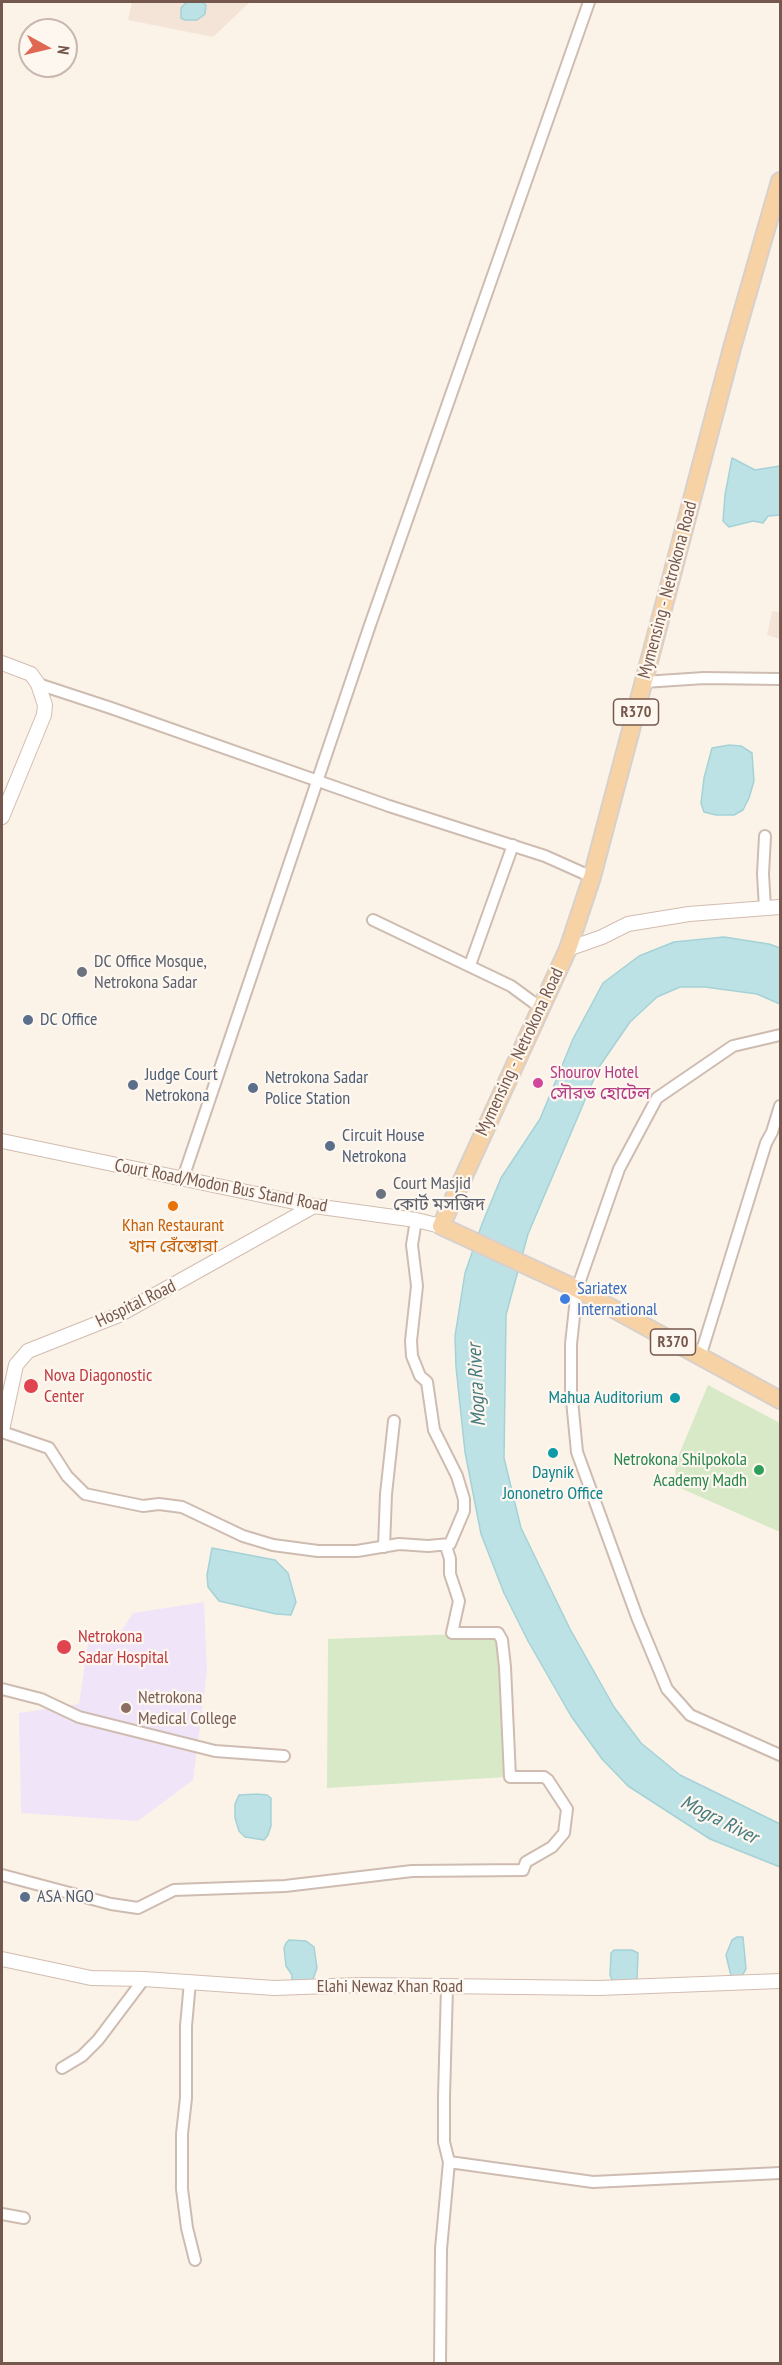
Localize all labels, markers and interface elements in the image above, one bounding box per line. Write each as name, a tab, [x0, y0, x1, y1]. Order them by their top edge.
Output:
north arrow	[18, 18, 78, 78]
text: N	[53, 45, 74, 56]
street label: Mymensing - Netrokona Road	[634, 499, 702, 681]
road number: R370	[614, 699, 658, 725]
place label: DC Office Mosque, Netrokona Sadar	[94, 951, 207, 994]
marker: DC Office Mosque, Netrokona Sadar	[75, 965, 89, 979]
street label: Mymensing - Netrokona Road	[472, 965, 568, 1139]
place label: DC Office	[40, 1009, 97, 1031]
marker: DC Office	[21, 1013, 35, 1027]
place label: Shourov Hotel সৌরভ হোটেল	[550, 1062, 650, 1104]
place label: Judge Court Netrokona	[145, 1064, 218, 1106]
place label: Netrokona Sadar Police Station	[265, 1067, 368, 1110]
marker: Shourov Hotel সৌরভ হোটেল	[531, 1076, 545, 1090]
marker: Judge Court Netrokona	[126, 1078, 140, 1092]
marker: Netrokona Sadar Police Station	[246, 1081, 260, 1095]
place label: Circuit House Netrokona	[342, 1125, 425, 1168]
marker: Circuit House Netrokona	[323, 1139, 337, 1153]
street label: Court Road/Modon Bus Stand Road	[113, 1155, 329, 1217]
place label: Court Masjid কোর্ট মসজিদ	[393, 1173, 485, 1216]
marker: Court Masjid কোর্ট মসজিদ	[374, 1187, 388, 1201]
marker: Khan Restaurant খান রেঁস্তোরা	[166, 1199, 180, 1213]
place label: Khan Restaurant খান রেঁস্তোরা	[122, 1215, 224, 1258]
street label: Hospital Road	[93, 1275, 179, 1333]
place label: Sariatex International	[577, 1278, 657, 1320]
marker: Sariatex International	[558, 1292, 572, 1306]
road number: R370	[650, 1329, 696, 1355]
water label: Mogra River	[463, 1343, 491, 1427]
place label: Nova Diagonostic Center	[44, 1365, 152, 1408]
marker: Nova Diagonostic Center	[22, 1377, 40, 1395]
place label: Mahua Auditorium	[549, 1387, 663, 1409]
marker: Mahua Auditorium	[668, 1391, 682, 1405]
marker: Daynik Jononetro Office	[546, 1446, 560, 1460]
place label: Netrokona Shilpokola Academy Madh	[613, 1449, 747, 1492]
place label: Daynik Jononetro Office	[503, 1462, 603, 1504]
marker: Netrokona Shilpokola Academy Madh	[752, 1463, 766, 1477]
place label: Netrokona Sadar Hospital	[78, 1626, 168, 1668]
marker: Netrokona Sadar Hospital	[55, 1638, 73, 1656]
place label: Netrokona Medical College	[138, 1687, 237, 1730]
marker: Netrokona Medical College	[119, 1701, 133, 1715]
water label: Mogra River	[676, 1790, 762, 1850]
place label: ASA NGO	[37, 1886, 94, 1908]
marker: ASA NGO	[18, 1890, 32, 1904]
street label: Elahi Newaz Khan Road	[317, 1976, 463, 1998]

